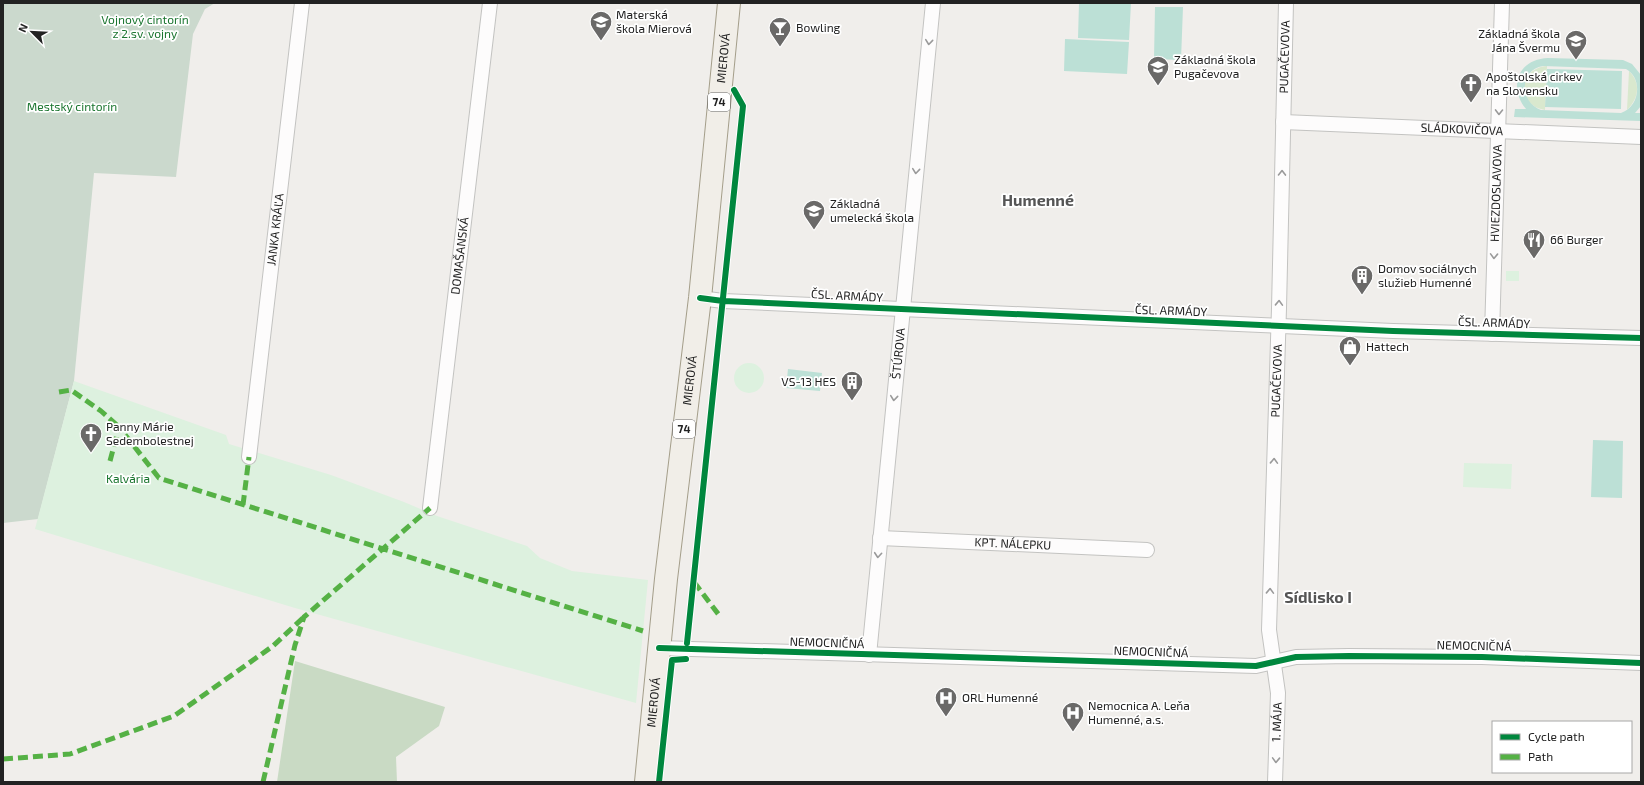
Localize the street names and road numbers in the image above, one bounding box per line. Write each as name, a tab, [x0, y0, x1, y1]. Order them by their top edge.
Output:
street label: PUGAČEVOVA	[1276, 20, 1292, 94]
street label: MIEROVÁ	[713, 32, 732, 84]
road number: 74	[708, 93, 730, 111]
street label: SLÁDKOVIČOVA	[1420, 120, 1504, 137]
street label: HVIEZDOSLAVOVA	[1487, 144, 1504, 242]
street label: JANKA KRÁĽA	[263, 192, 286, 266]
street label: DOMAŠANSKÁ	[447, 216, 471, 295]
street label: ČSL. ARMÁDY	[811, 286, 884, 304]
street label: ČSL. ARMÁDY	[1135, 302, 1208, 318]
street label: ČSL. ARMÁDY	[1458, 314, 1531, 330]
street label: ŠTÚROVA	[888, 327, 907, 380]
street label: PUGAČEVOVA	[1268, 343, 1284, 418]
street label: MIEROVÁ	[679, 354, 699, 406]
road number: 74	[673, 420, 695, 438]
street label: KPT. NÁLEPKU	[974, 534, 1052, 552]
street label: NEMOCNIČNÁ	[789, 634, 865, 650]
street label: NEMOCNIČNÁ	[1436, 637, 1512, 653]
street label: NEMOCNIČNÁ	[1113, 643, 1189, 659]
street label: MIEROVÁ	[643, 676, 662, 728]
street label: 1. MÁJA	[1268, 701, 1284, 742]

